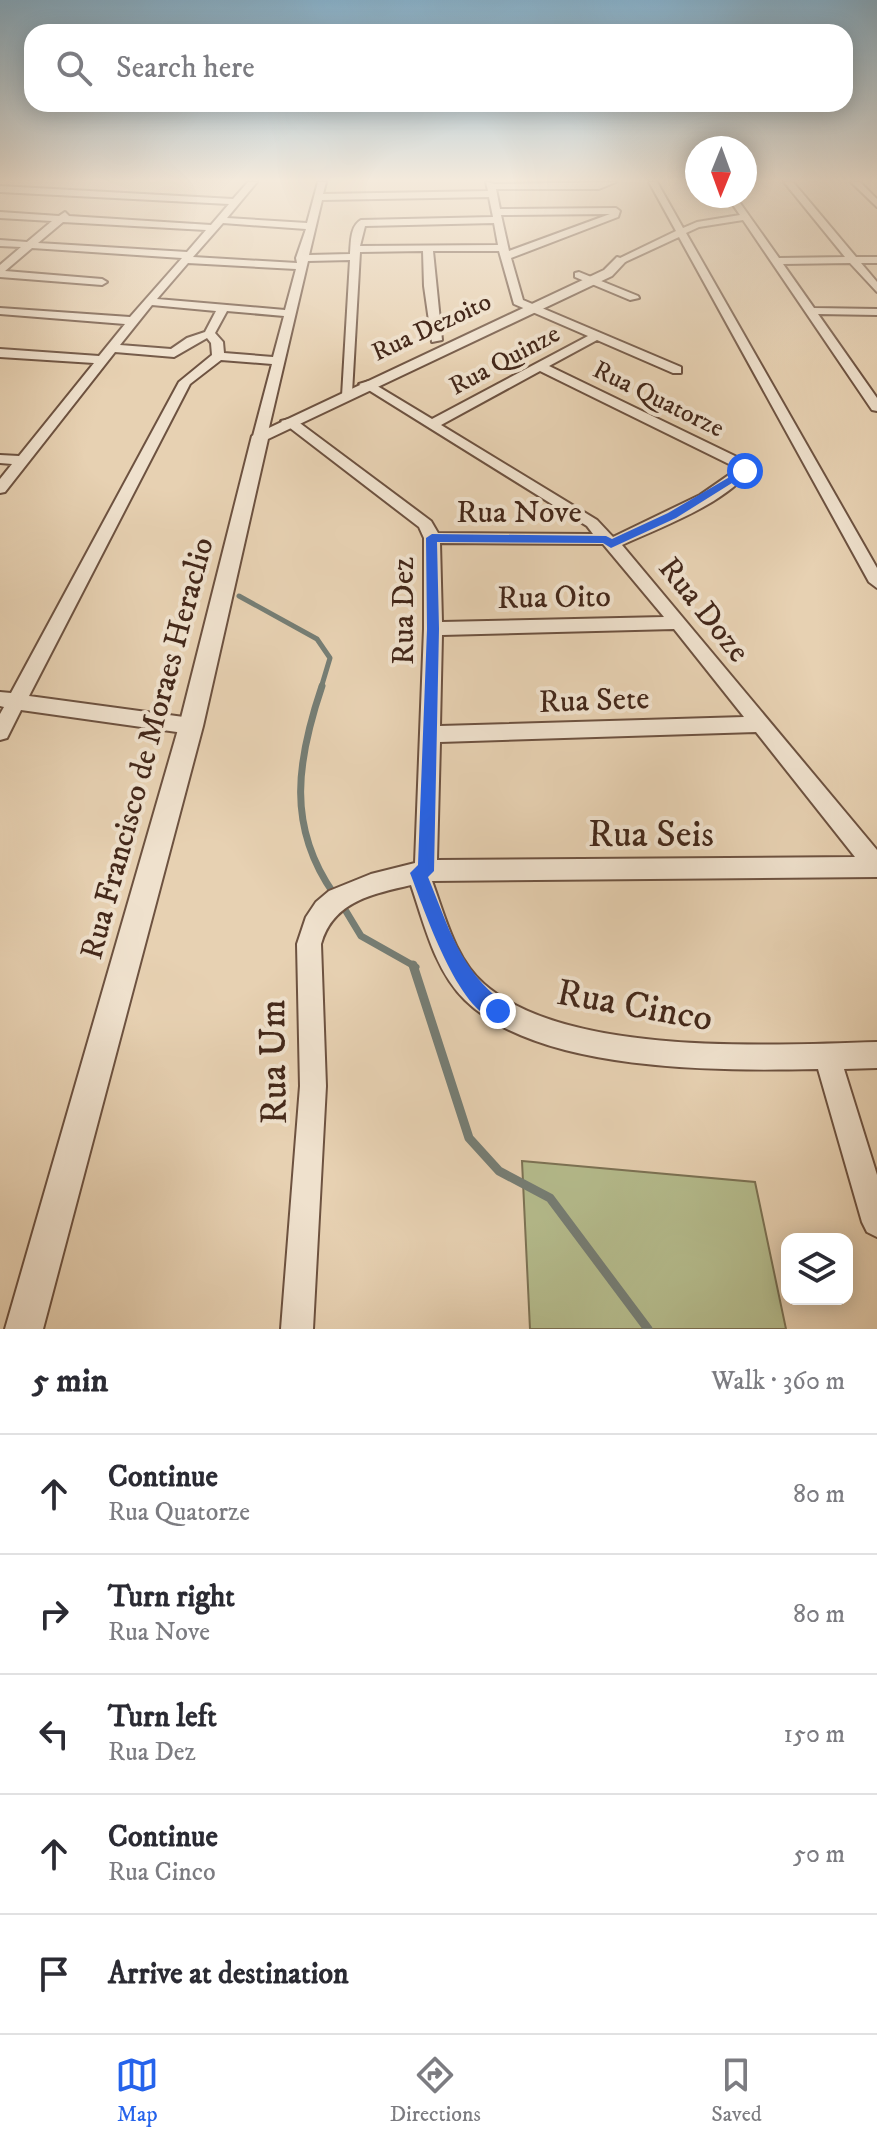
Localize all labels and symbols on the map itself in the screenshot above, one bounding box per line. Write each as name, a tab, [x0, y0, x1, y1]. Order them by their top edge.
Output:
north arrow	[685, 136, 757, 208]
street label: Rua Dezoito	[367, 285, 497, 369]
street label: Rua Quinze	[444, 317, 566, 403]
street label: Rua Quatorze	[587, 353, 729, 445]
route start	[727, 453, 763, 489]
street label: Rua Nove	[456, 493, 582, 533]
street label: Rua Francisco de Moraes Heraclio	[72, 533, 224, 964]
street label: Rua Doze	[649, 550, 758, 671]
street label: Rua Dez	[384, 557, 424, 665]
street label: Rua Oito	[497, 577, 611, 619]
street label: Rua Sete	[538, 679, 650, 723]
street label: Rua Seis	[588, 811, 714, 859]
street label: Rua Cinco	[553, 969, 716, 1043]
route end	[480, 993, 516, 1029]
street label: Rua Um	[249, 999, 299, 1125]

